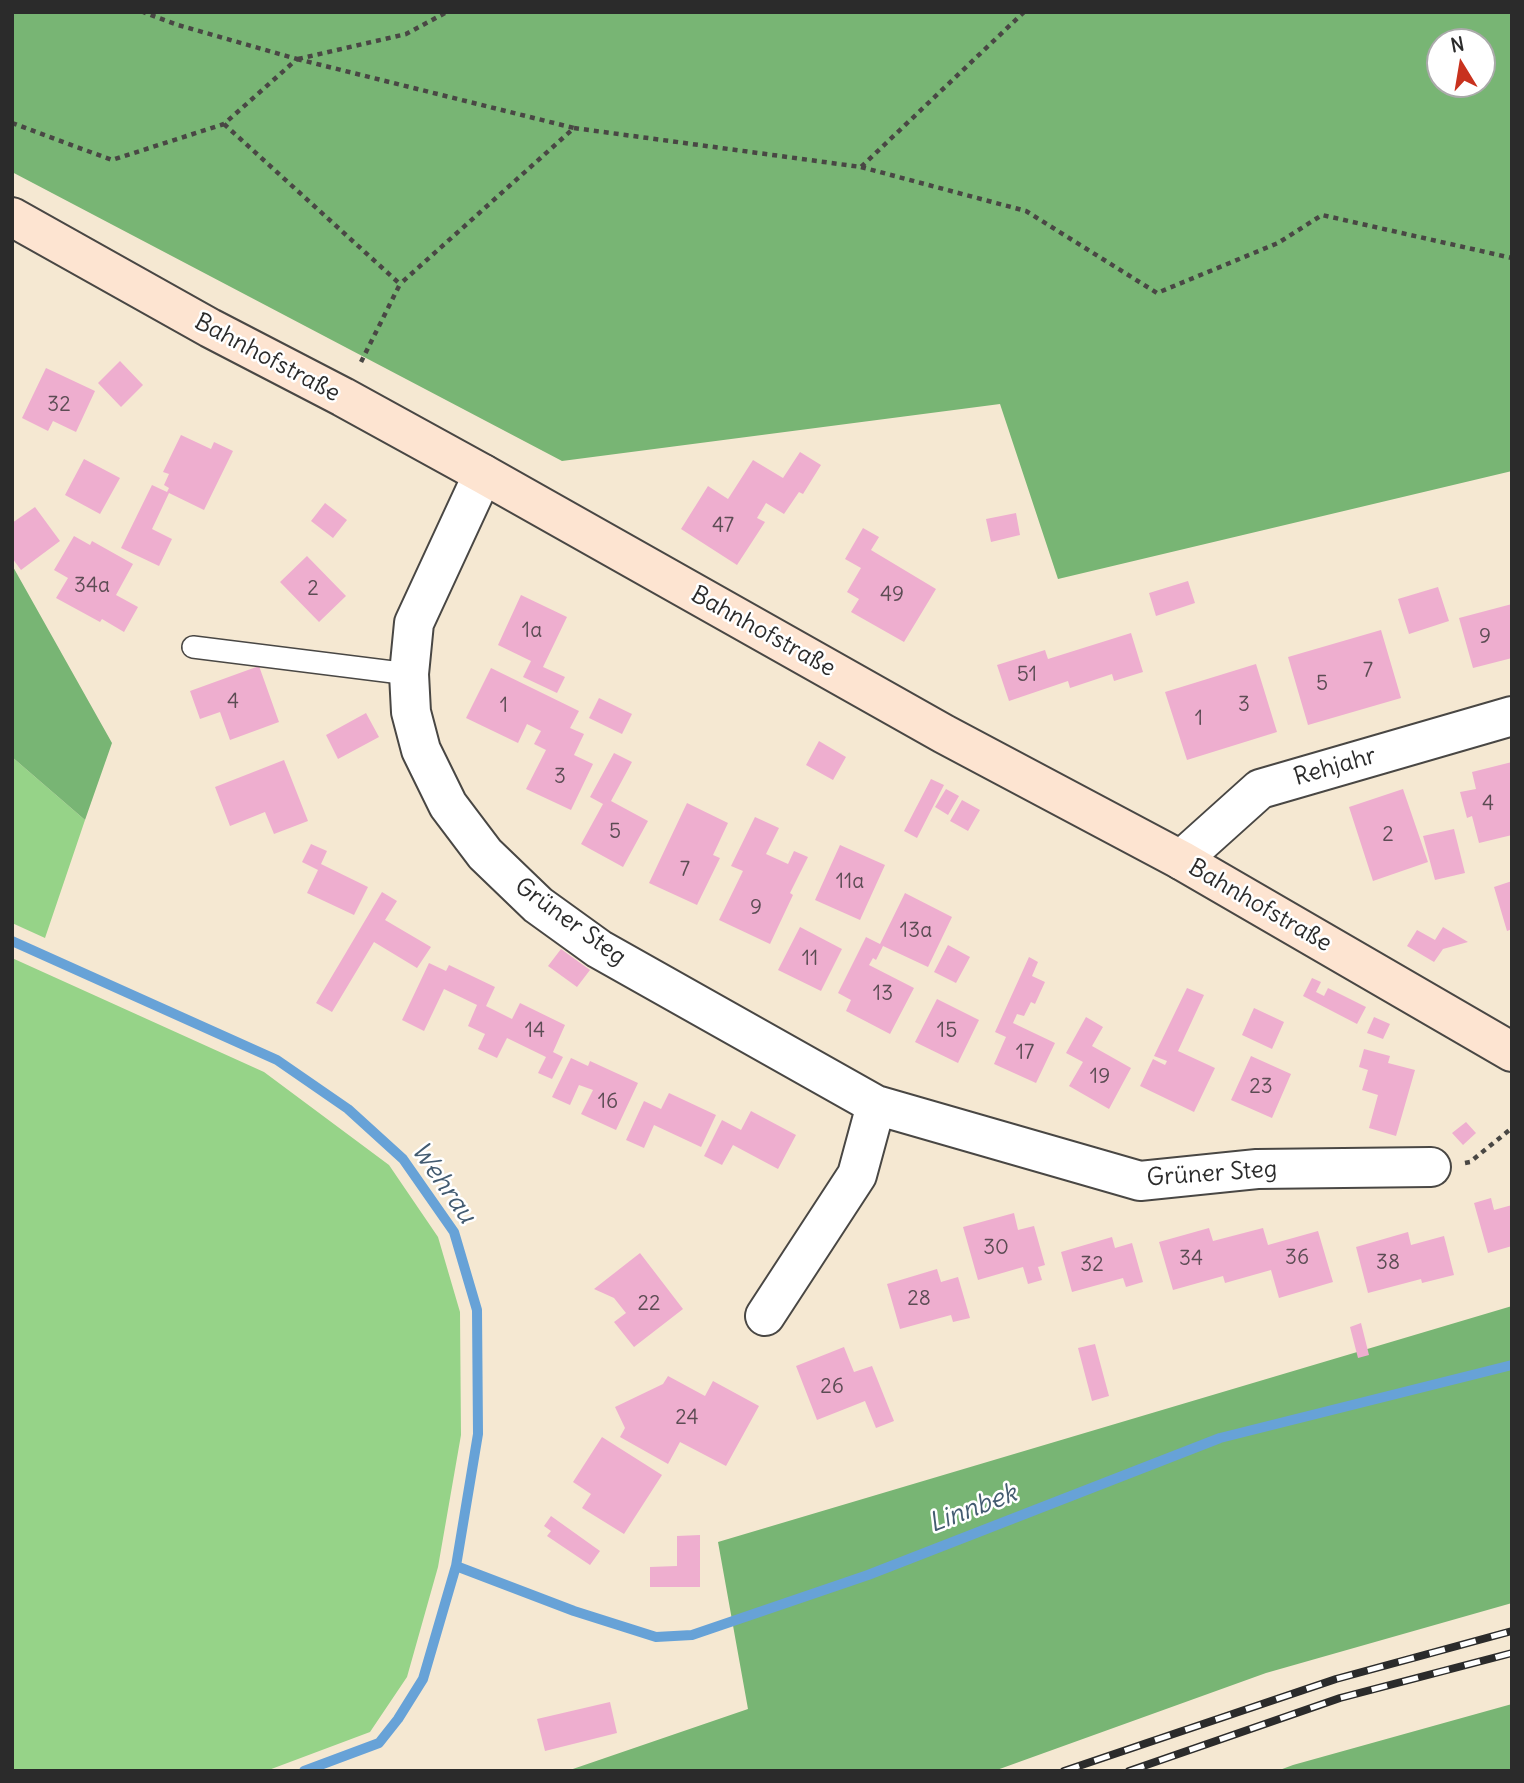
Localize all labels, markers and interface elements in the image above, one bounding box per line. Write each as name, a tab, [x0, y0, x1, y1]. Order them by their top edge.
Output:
north arrow	[1426, 28, 1496, 98]
text: N	[1449, 31, 1466, 57]
street label: Bahnhofstraße	[189, 308, 345, 408]
house number: 32	[47, 392, 71, 418]
house number: 47	[712, 513, 734, 539]
house number: 34a	[74, 573, 110, 599]
house number: 2	[307, 576, 319, 602]
street label: Bahnhofstraße	[686, 581, 840, 683]
house number: 49	[880, 582, 904, 608]
house number: 1a	[522, 618, 542, 644]
house number: 9	[1479, 624, 1491, 650]
house number: 7	[1363, 658, 1373, 684]
house number: 51	[1017, 662, 1037, 688]
house number: 5	[1316, 671, 1328, 697]
house number: 4	[227, 689, 239, 715]
house number: 3	[1238, 692, 1250, 718]
house number: 1	[500, 693, 508, 719]
house number: 1	[1195, 706, 1203, 732]
street label: Rehjahr	[1291, 742, 1379, 792]
house number: 3	[554, 764, 566, 790]
house number: 4	[1482, 791, 1494, 817]
house number: 5	[609, 819, 621, 845]
house number: 2	[1382, 822, 1394, 848]
street label: Bahnhofstraße	[1183, 853, 1337, 959]
house number: 7	[680, 857, 690, 883]
house number: 11a	[836, 869, 864, 895]
street label: Grüner Steg	[509, 872, 631, 972]
house number: 9	[750, 895, 762, 921]
house number: 13a	[900, 918, 932, 944]
house number: 11	[802, 946, 818, 972]
house number: 13	[873, 981, 893, 1007]
house number: 14	[525, 1018, 545, 1044]
house number: 15	[937, 1018, 957, 1044]
house number: 17	[1016, 1040, 1034, 1066]
house number: 19	[1090, 1064, 1110, 1090]
house number: 23	[1249, 1074, 1273, 1100]
house number: 16	[598, 1089, 618, 1115]
water label: Wehrau	[404, 1136, 482, 1230]
street label: Grüner Steg	[1146, 1155, 1278, 1193]
house number: 30	[983, 1235, 1009, 1261]
house number: 36	[1285, 1245, 1309, 1271]
house number: 34	[1179, 1246, 1203, 1272]
house number: 38	[1376, 1250, 1400, 1276]
house number: 32	[1080, 1252, 1104, 1278]
house number: 28	[907, 1286, 931, 1312]
house number: 22	[637, 1291, 661, 1317]
house number: 26	[820, 1374, 844, 1400]
house number: 24	[675, 1405, 699, 1431]
water label: Linnbek	[925, 1478, 1021, 1540]

